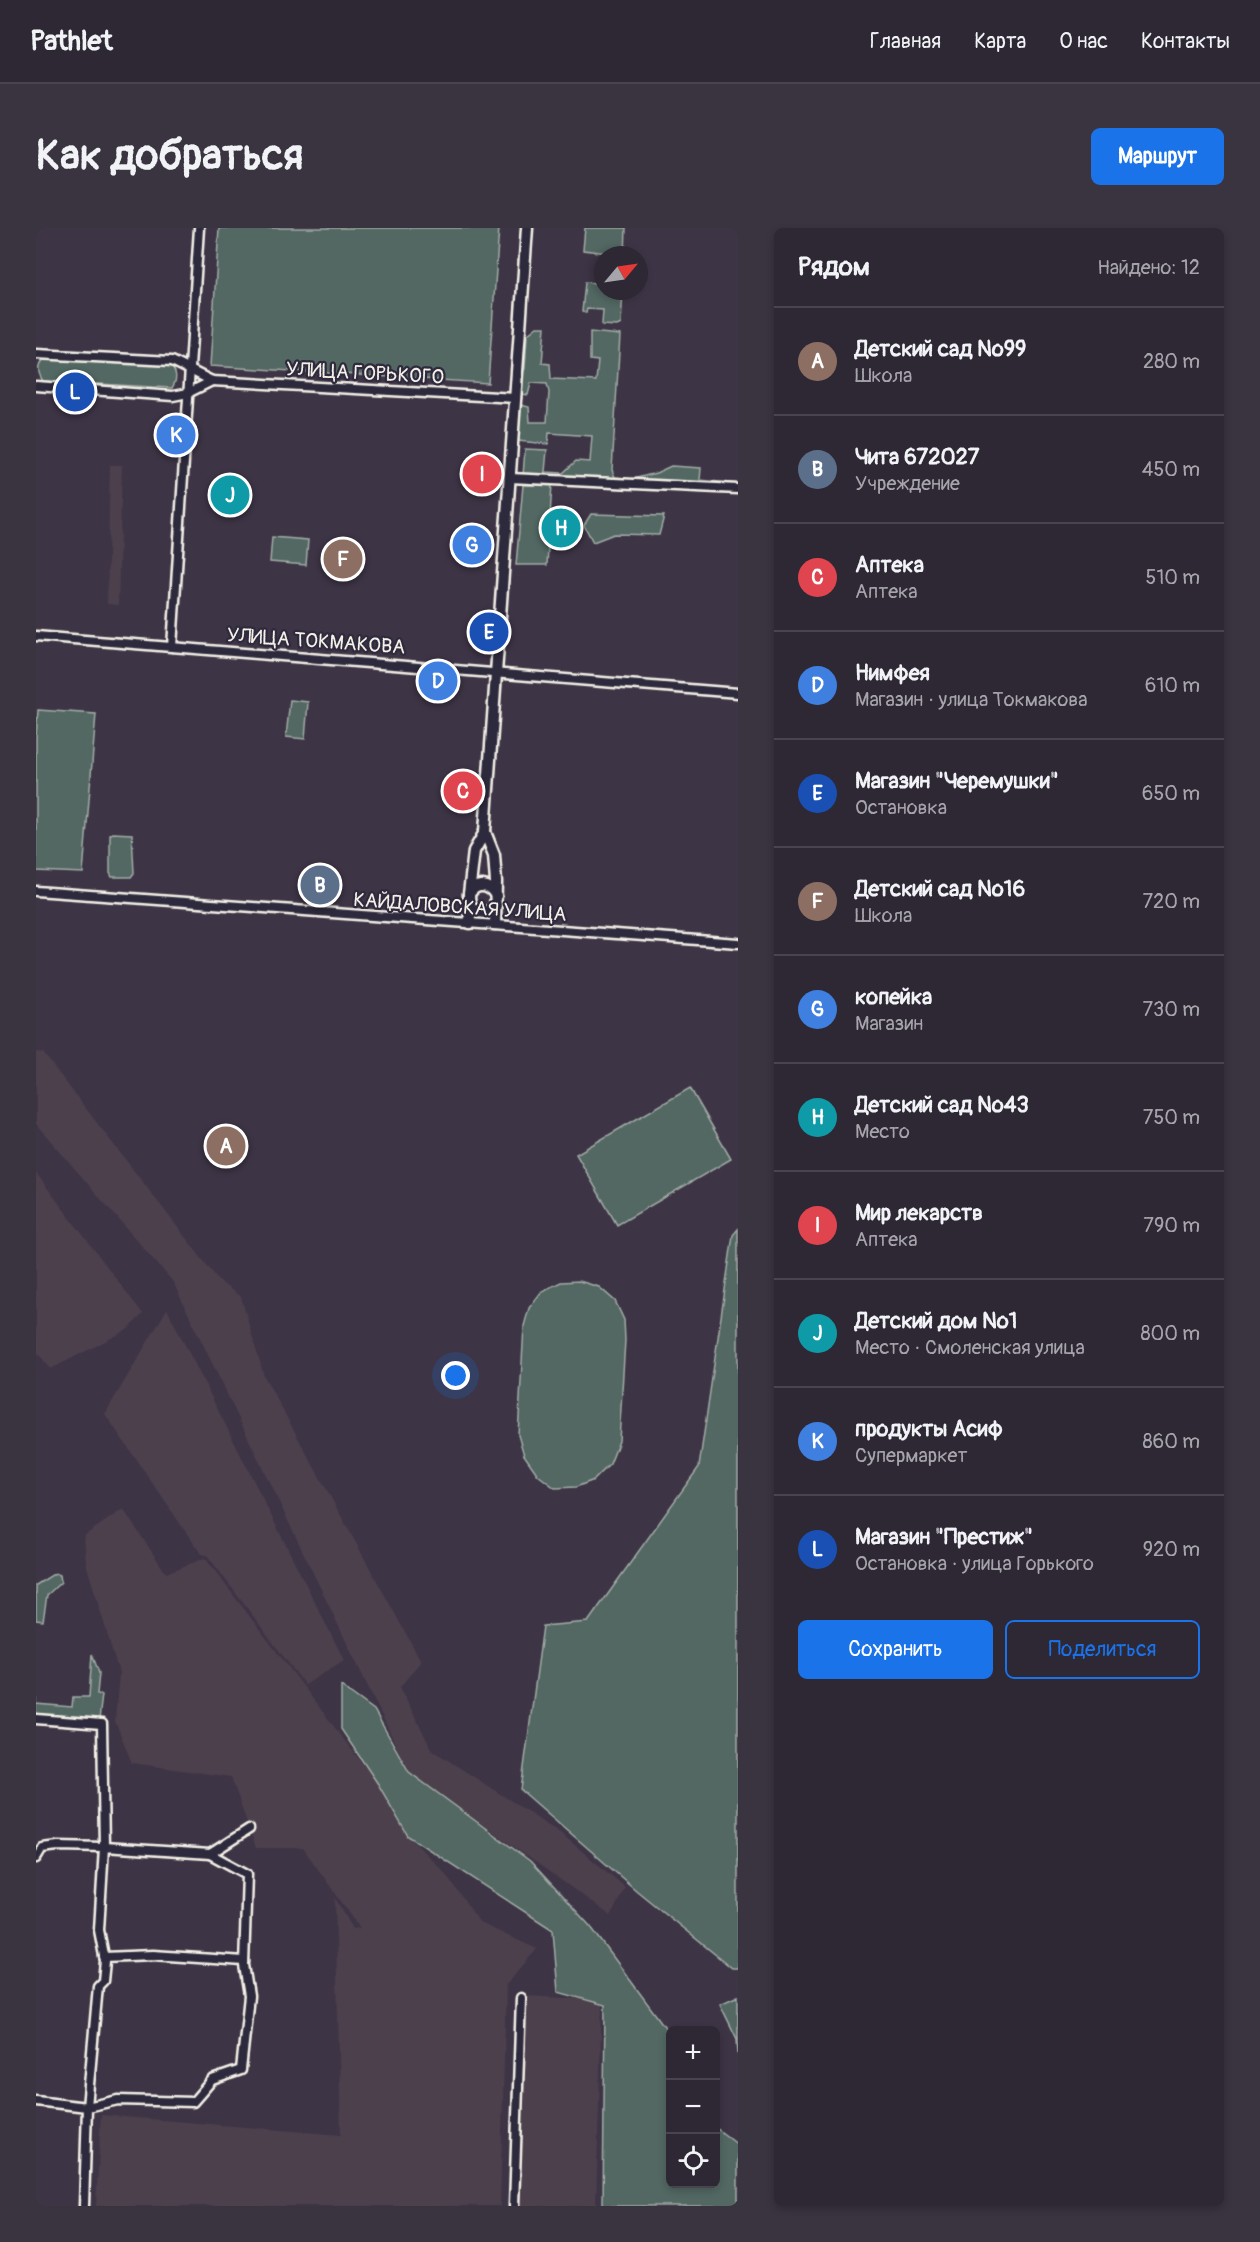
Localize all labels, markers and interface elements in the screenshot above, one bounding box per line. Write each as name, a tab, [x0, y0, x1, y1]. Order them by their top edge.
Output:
text: Pathlet	[30, 24, 113, 59]
text: Главная	[870, 28, 941, 55]
text: Карта	[974, 28, 1026, 55]
text: О нас	[1059, 28, 1108, 55]
text: Контакты	[1141, 28, 1230, 55]
button: Маршрут	[1091, 128, 1224, 185]
text: Как добраться	[36, 130, 303, 182]
north arrow	[594, 246, 648, 300]
text: Рядом	[798, 251, 870, 283]
text: Найдено: 12	[1097, 255, 1200, 280]
text: Детский сад №99	[855, 335, 1026, 363]
text: A	[811, 349, 824, 374]
text: 280 m	[1143, 349, 1200, 374]
street label: УЛИЦА ГОРЬКОГО	[285, 356, 445, 390]
text: Школа	[855, 363, 912, 388]
pin: L	[56, 370, 94, 414]
pin: K	[156, 412, 196, 458]
text: Чита 672027	[855, 443, 980, 471]
pin: I	[462, 452, 502, 496]
text: B	[812, 457, 823, 482]
text: 450 m	[1142, 457, 1200, 482]
text: Учреждение	[855, 471, 960, 496]
pin: J	[210, 472, 250, 518]
pin: H	[542, 506, 580, 550]
pin: G	[452, 522, 492, 568]
pin: F	[324, 536, 362, 582]
text: Аптека	[855, 551, 924, 579]
text: C	[811, 565, 824, 590]
text: 510 m	[1146, 565, 1200, 590]
text: Аптека	[855, 579, 918, 604]
pin: E	[470, 610, 508, 654]
street label: УЛИЦА ТОКМАКОВА	[226, 622, 406, 660]
pin: D	[418, 658, 458, 704]
text: Нимфея	[855, 659, 930, 687]
text: D	[811, 673, 824, 698]
text: 610 m	[1145, 673, 1200, 698]
text: Магазин · улица Токмакова	[855, 687, 1087, 712]
text: Магазин "Черемушки"	[855, 767, 1059, 795]
pin: C	[444, 768, 482, 814]
text: E	[812, 781, 823, 806]
text: 650 m	[1142, 781, 1200, 806]
text: Остановка	[855, 795, 947, 820]
pin: B	[300, 862, 340, 908]
text: Детский сад №16	[855, 875, 1025, 903]
street label: КАЙДАЛОВСКАЯ УЛИЦА	[353, 887, 567, 927]
text: F	[811, 889, 824, 914]
text: 720 m	[1142, 889, 1200, 914]
text: Школа	[855, 903, 912, 928]
text: копейка	[855, 983, 932, 1011]
text: G	[811, 997, 824, 1022]
text: 730 m	[1143, 997, 1200, 1022]
text: Магазин	[855, 1011, 923, 1036]
text: Детский сад №43	[855, 1091, 1029, 1119]
text: H	[811, 1105, 824, 1130]
text: 750 m	[1143, 1105, 1200, 1130]
text: Место	[855, 1119, 910, 1144]
pin: A	[206, 1124, 246, 1168]
text: Мир лекарств	[855, 1199, 983, 1227]
text: I	[815, 1213, 820, 1238]
text: 790 m	[1143, 1213, 1200, 1238]
text: Аптека	[855, 1227, 918, 1252]
text: Детский дом №1	[855, 1307, 1017, 1335]
text: J	[813, 1321, 822, 1346]
text: 800 m	[1141, 1321, 1200, 1346]
text: Место · Смоленская улица	[855, 1335, 1085, 1360]
your location	[441, 1361, 470, 1390]
text: продукты Асиф	[855, 1415, 1003, 1443]
text: K	[811, 1429, 824, 1454]
text: 860 m	[1143, 1429, 1200, 1454]
text: Супермаркет	[855, 1443, 967, 1468]
text: Магазин "Престиж"	[855, 1523, 1033, 1551]
text: L	[812, 1537, 823, 1562]
text: 920 m	[1143, 1537, 1200, 1562]
text: Остановка · улица Горького	[855, 1551, 1094, 1576]
button: Сохранить	[798, 1620, 993, 1679]
button: Поделиться	[1005, 1620, 1200, 1679]
map controls	[666, 2026, 720, 2188]
button: +	[666, 2026, 720, 2080]
button: −	[666, 2080, 720, 2134]
button: locate	[666, 2134, 720, 2188]

